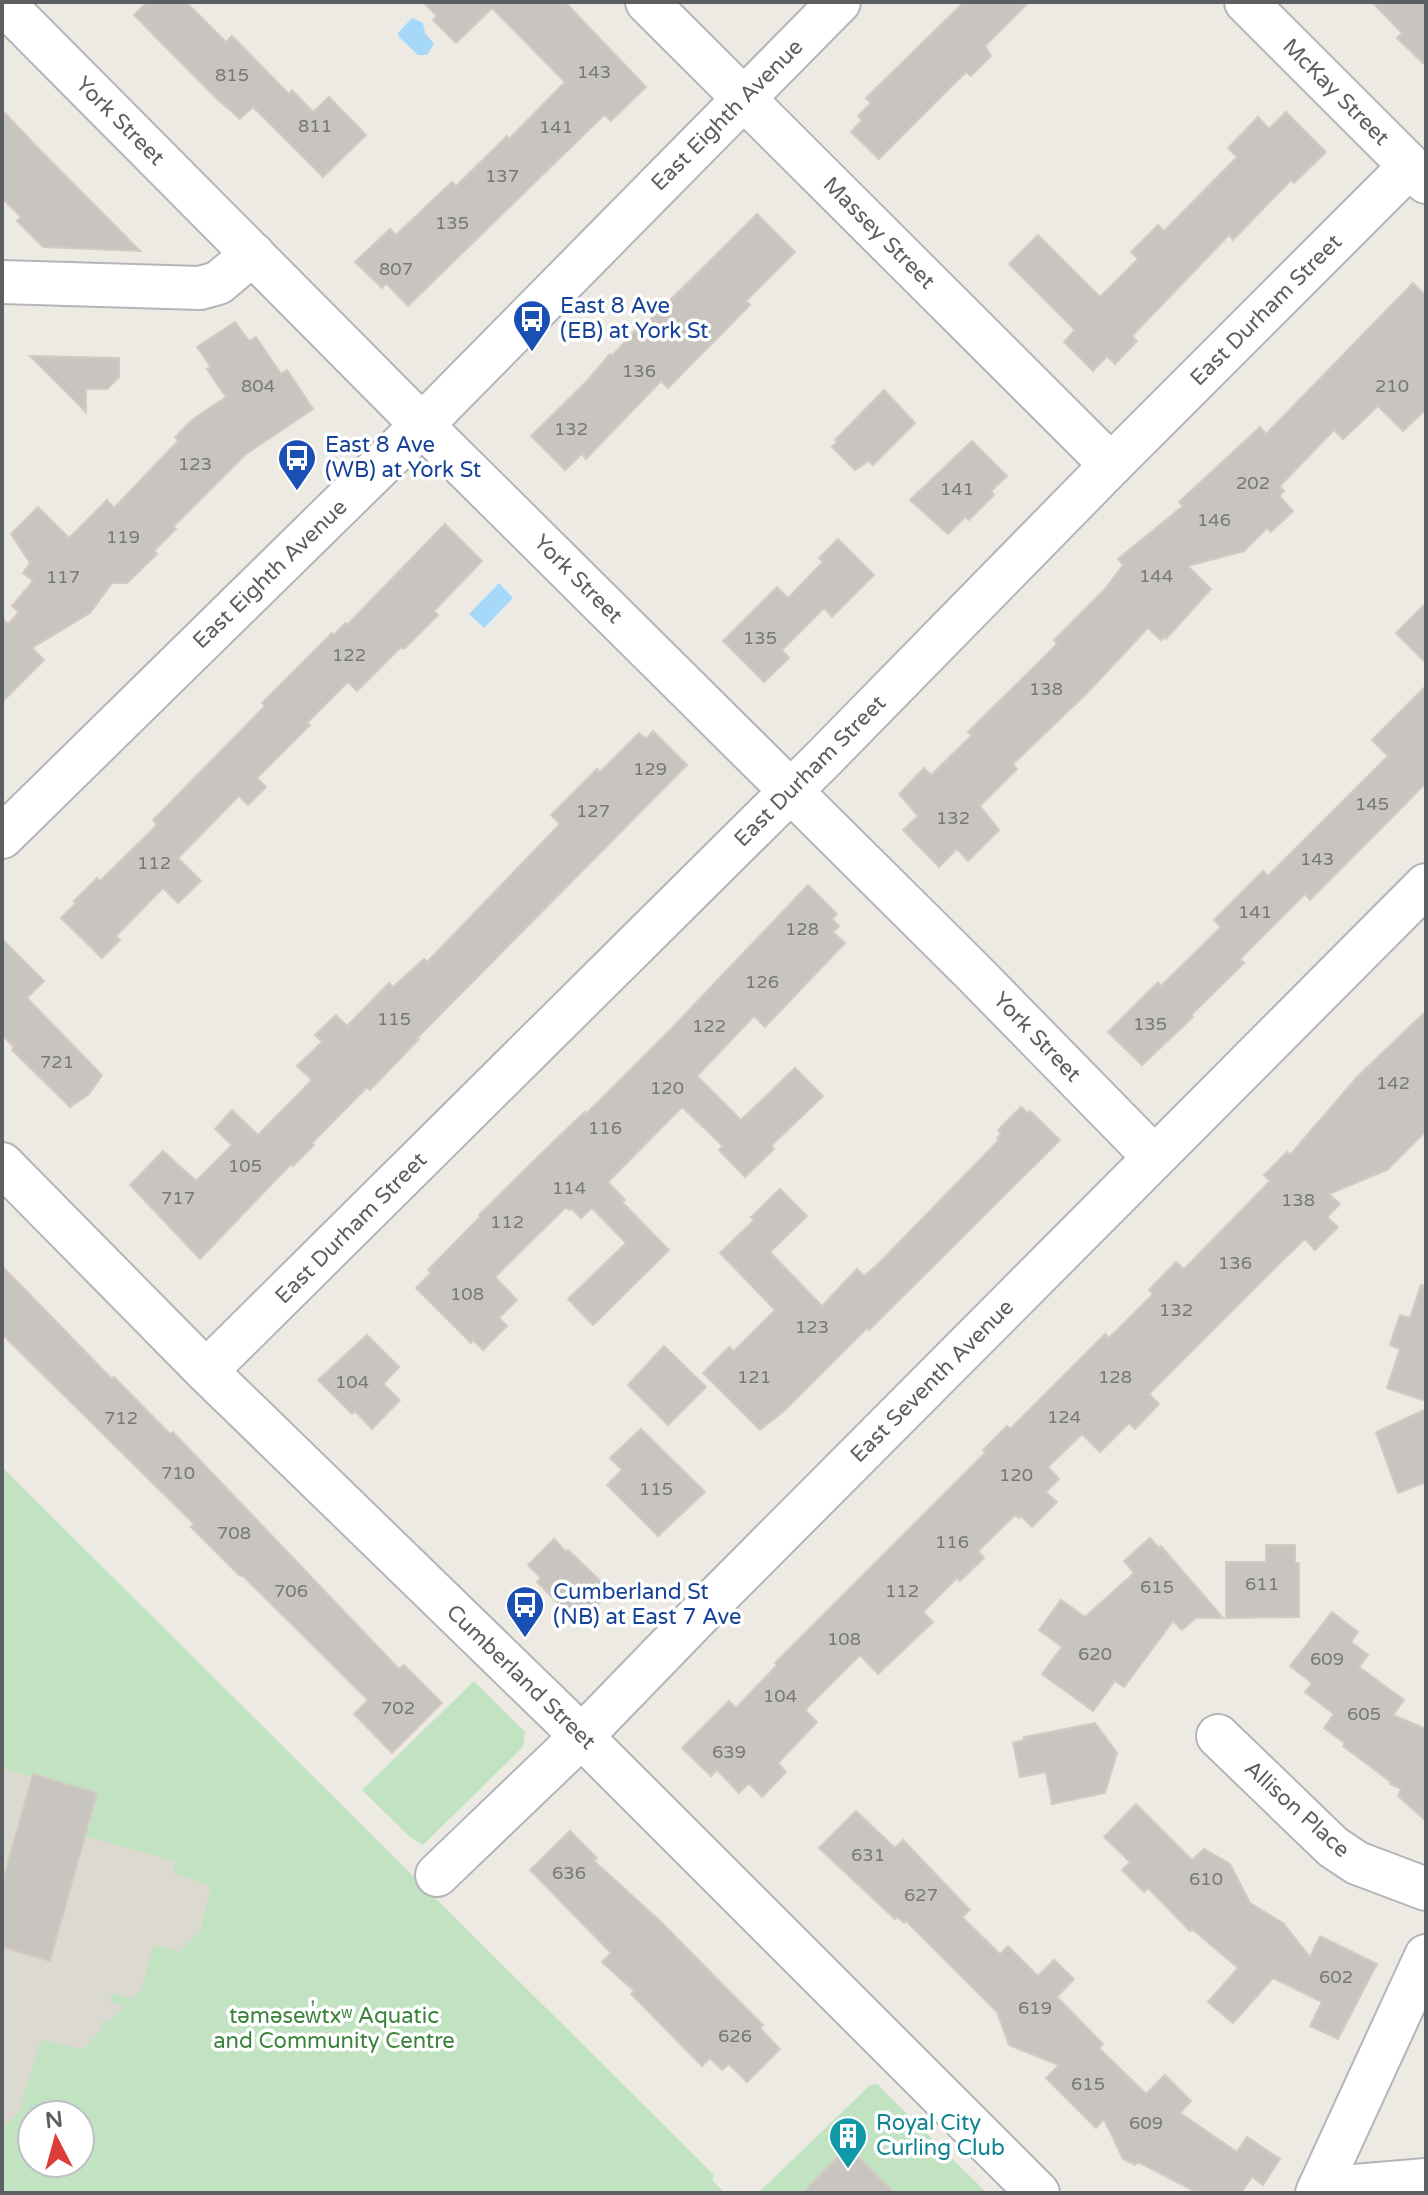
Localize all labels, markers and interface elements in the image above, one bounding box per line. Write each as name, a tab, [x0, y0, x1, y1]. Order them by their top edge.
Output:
street label: McKay Street	[1277, 33, 1395, 151]
street label: East Eighth Avenue	[646, 34, 808, 196]
house number: 143	[577, 61, 611, 83]
house number: 815	[215, 64, 249, 86]
street label: York Street	[70, 71, 170, 171]
house number: 811	[298, 115, 332, 137]
house number: 141	[539, 116, 573, 138]
house number: 137	[485, 165, 519, 187]
street label: Massey Street	[818, 172, 940, 294]
house number: 135	[435, 212, 469, 234]
street label: East Durham Street	[1185, 229, 1347, 391]
house number: 807	[379, 258, 413, 280]
place label: East 8 Ave (EB) at York St	[560, 293, 708, 344]
bus stop icon: East 8 Ave (EB) at York St	[511, 298, 553, 353]
house number: 136	[622, 360, 656, 382]
house number: 804	[241, 375, 275, 397]
house number: 210	[1375, 375, 1409, 397]
house number: 132	[554, 418, 588, 440]
place label: East 8 Ave (WB) at York St	[325, 432, 481, 483]
bus stop icon: East 8 Ave (WB) at York St	[276, 437, 318, 492]
house number: 123	[178, 453, 212, 475]
house number: 202	[1236, 472, 1270, 494]
house number: 141	[940, 478, 974, 500]
street label: East Eighth Avenue	[188, 494, 352, 654]
house number: 146	[1197, 509, 1231, 531]
house number: 119	[106, 526, 140, 548]
street label: York Street	[528, 529, 628, 629]
house number: 144	[1139, 565, 1173, 587]
house number: 117	[46, 566, 80, 588]
house number: 135	[743, 627, 777, 649]
house number: 122	[332, 644, 366, 666]
house number: 138	[1029, 678, 1063, 700]
street label: East Durham Street	[729, 690, 891, 852]
house number: 129	[633, 758, 667, 780]
house number: 145	[1355, 793, 1389, 815]
house number: 127	[576, 800, 610, 822]
house number: 132	[936, 807, 970, 829]
house number: 143	[1300, 848, 1334, 870]
house number: 112	[137, 852, 171, 874]
house number: 141	[1238, 901, 1272, 923]
house number: 128	[785, 918, 819, 940]
house number: 126	[745, 971, 779, 993]
street label: York Street	[988, 987, 1086, 1087]
house number: 115	[377, 1008, 411, 1030]
house number: 135	[1133, 1013, 1167, 1035]
house number: 122	[692, 1015, 726, 1037]
house number: 721	[40, 1051, 74, 1073]
house number: 142	[1376, 1072, 1410, 1094]
house number: 120	[650, 1077, 684, 1099]
house number: 116	[588, 1117, 622, 1139]
street label: East Durham Street	[270, 1147, 432, 1309]
house number: 105	[228, 1155, 262, 1177]
house number: 114	[552, 1177, 586, 1199]
house number: 717	[161, 1187, 195, 1209]
house number: 138	[1281, 1189, 1315, 1211]
house number: 112	[490, 1211, 524, 1233]
house number: 136	[1218, 1252, 1252, 1274]
house number: 108	[450, 1283, 484, 1305]
street label: East Seventh Avenue	[845, 1294, 1019, 1468]
house number: 132	[1159, 1299, 1193, 1321]
house number: 123	[795, 1316, 829, 1338]
house number: 121	[737, 1366, 771, 1388]
house number: 128	[1098, 1366, 1132, 1388]
house number: 104	[335, 1371, 369, 1393]
house number: 124	[1047, 1406, 1081, 1428]
house number: 712	[104, 1407, 138, 1429]
house number: 710	[161, 1462, 195, 1484]
house number: 120	[999, 1464, 1033, 1486]
house number: 115	[639, 1478, 673, 1500]
house number: 708	[217, 1522, 251, 1544]
house number: 116	[935, 1531, 969, 1553]
house number: 611	[1245, 1573, 1279, 1595]
house number: 615	[1140, 1576, 1174, 1598]
place label: Cumberland St (NB) at East 7 Ave	[553, 1579, 742, 1630]
house number: 706	[274, 1580, 308, 1602]
house number: 112	[885, 1580, 919, 1602]
bus stop icon: Cumberland St (NB) at East 7 Ave	[504, 1584, 546, 1639]
street label: Cumberland Street	[441, 1599, 601, 1755]
house number: 108	[827, 1628, 861, 1650]
house number: 620	[1078, 1643, 1112, 1665]
house number: 609	[1310, 1648, 1344, 1670]
house number: 104	[763, 1685, 797, 1707]
house number: 702	[381, 1697, 415, 1719]
house number: 605	[1347, 1703, 1381, 1725]
house number: 639	[712, 1741, 746, 1763]
street label: Allison Place	[1239, 1755, 1355, 1863]
house number: 631	[851, 1844, 885, 1866]
house number: 636	[552, 1862, 586, 1884]
house number: 610	[1189, 1868, 1223, 1890]
house number: 627	[904, 1884, 938, 1906]
house number: 602	[1319, 1966, 1353, 1988]
house number: 619	[1018, 1997, 1052, 2019]
park label: təməsew̓txʷ Aquatic and Community Centre	[213, 2000, 455, 2054]
house number: 626	[718, 2025, 752, 2047]
house number: 615	[1071, 2073, 1105, 2095]
north arrow	[16, 2099, 96, 2179]
text: N	[44, 2106, 64, 2134]
place label: Royal City Curling Club	[876, 2110, 1005, 2161]
house number: 609	[1129, 2112, 1163, 2134]
building icon: Royal City Curling Club	[827, 2115, 869, 2170]

